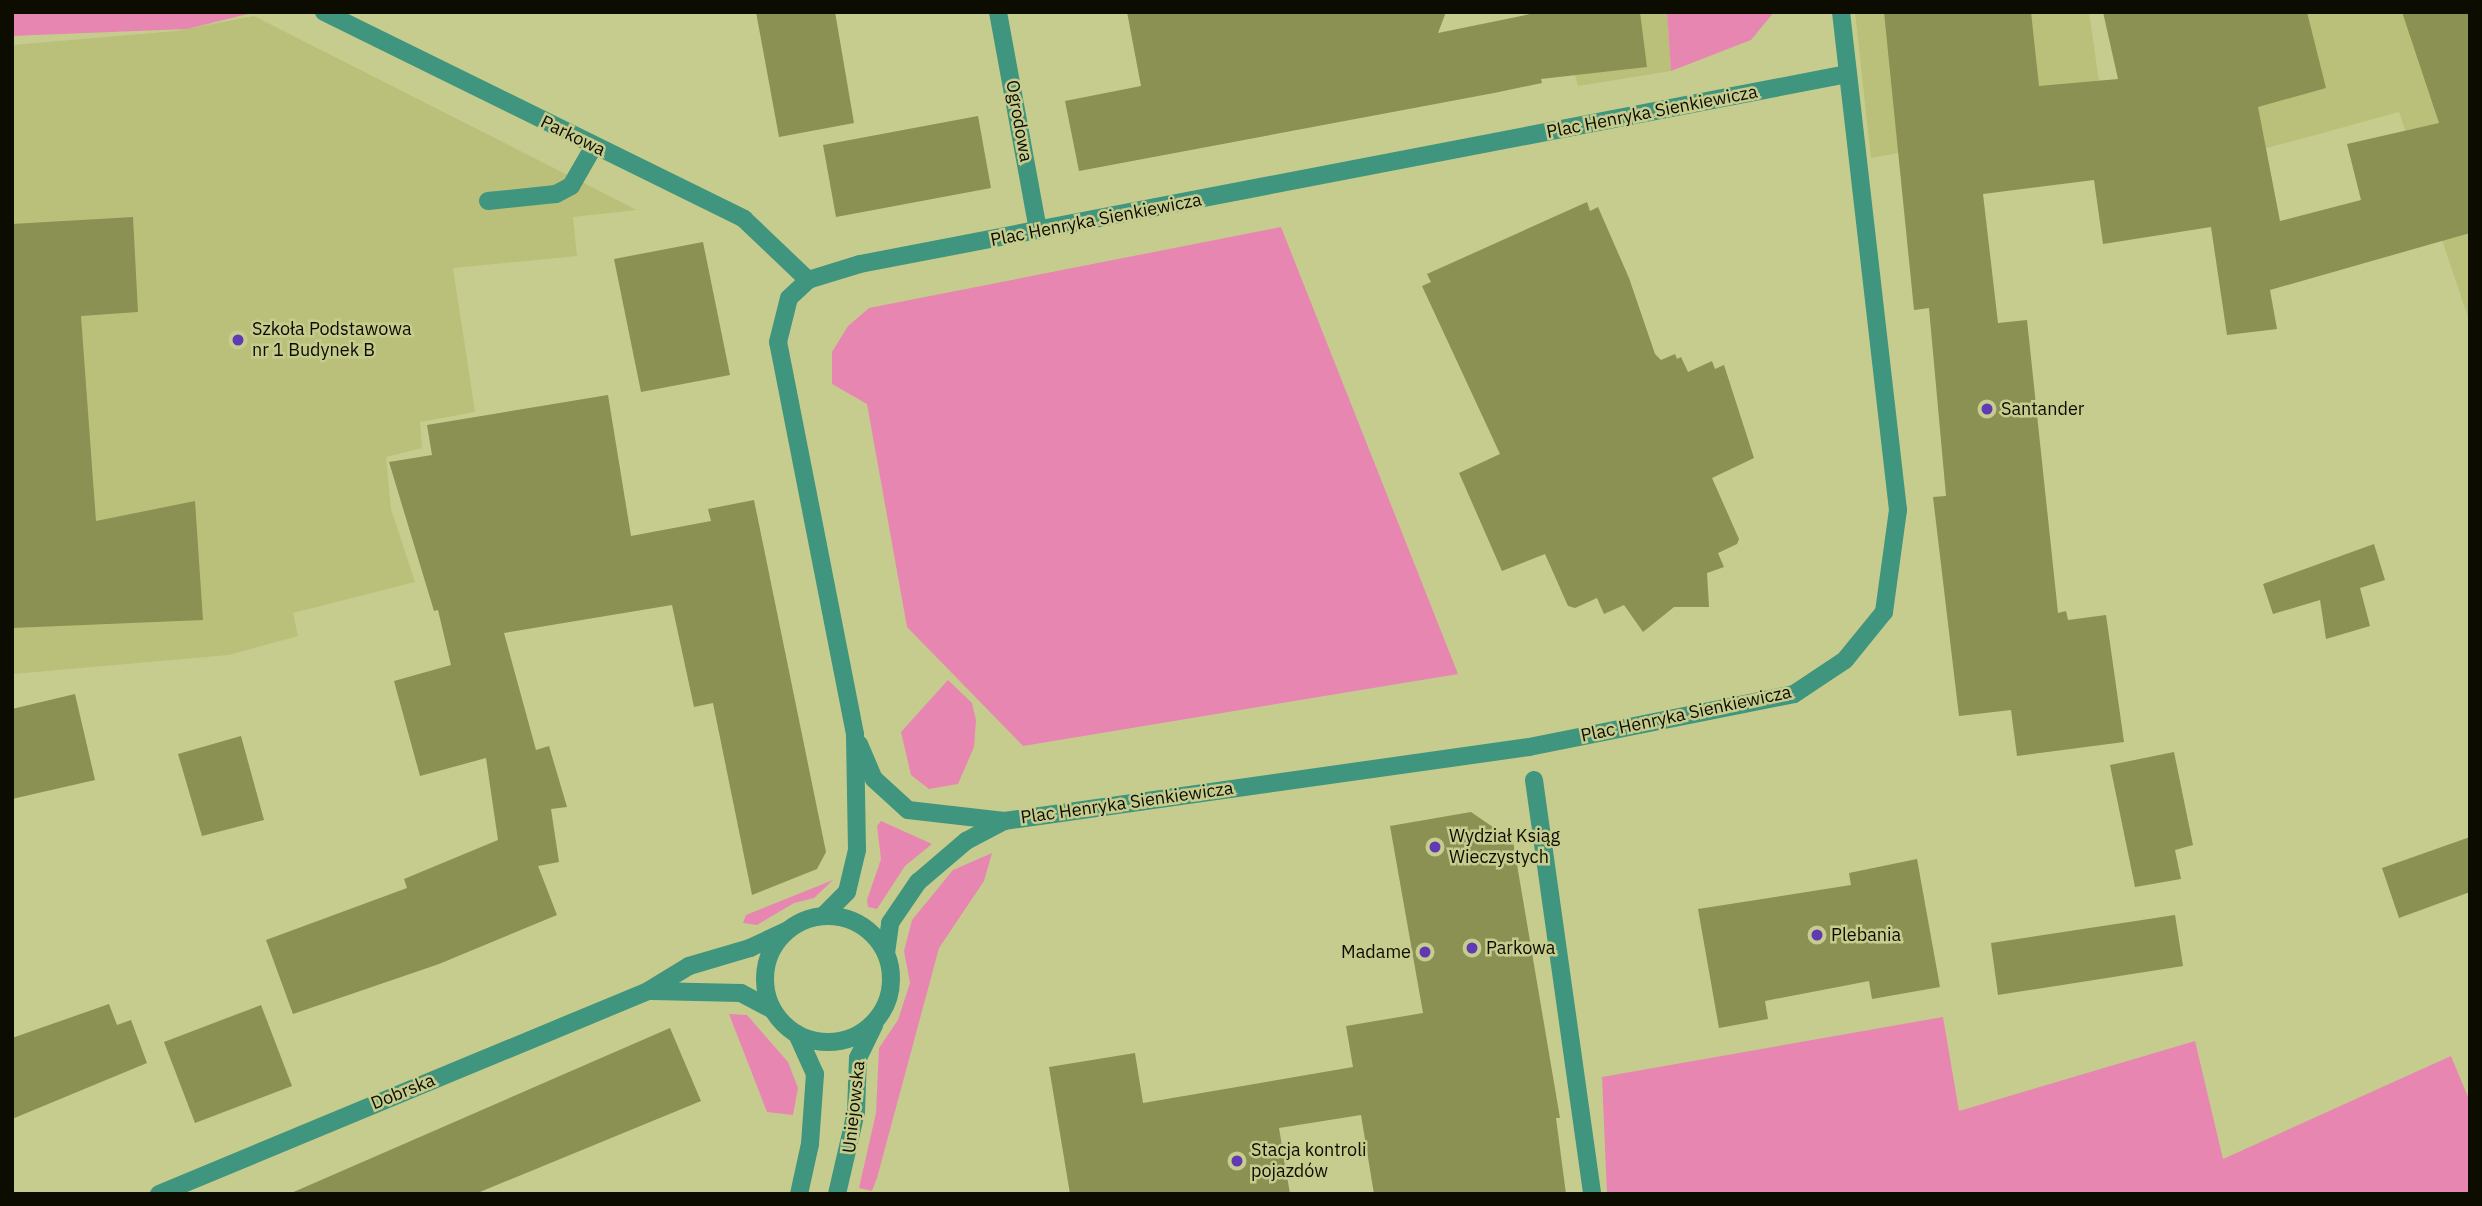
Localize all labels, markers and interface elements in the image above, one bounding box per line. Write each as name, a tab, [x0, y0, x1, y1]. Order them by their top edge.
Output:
street label: Ogrodowa	[1001, 78, 1037, 164]
street label: Plac Henryka Sienkiewicza	[1545, 81, 1759, 143]
street label: Parkowa	[537, 111, 609, 161]
street label: Plac Henryka Sienkiewicza	[989, 189, 1203, 251]
place label: Szkoła Podstawowa nr 1 Budynek B	[252, 319, 412, 362]
marker: Szkoła Podstawowa nr 1 Budynek B	[230, 332, 246, 348]
place label: Santander	[2001, 398, 2084, 420]
marker: Santander	[1979, 401, 1995, 417]
street label: Plac Henryka Sienkiewicza	[1579, 681, 1793, 747]
street label: Plac Henryka Sienkiewicza	[1019, 777, 1235, 829]
place label: Wydział Ksiąg Wieczystych	[1449, 826, 1560, 868]
marker: Wydział Ksiąg Wieczystych	[1427, 839, 1443, 855]
place label: Plebania	[1831, 924, 1901, 946]
marker: Plebania	[1809, 927, 1825, 943]
place label: Parkowa	[1486, 937, 1555, 959]
marker: Parkowa	[1464, 940, 1480, 956]
place label: Madame	[1341, 941, 1411, 963]
marker: Madame	[1417, 944, 1433, 960]
street label: Uniejowska	[838, 1060, 870, 1154]
street label: Dobrska	[368, 1069, 438, 1115]
place label: Stacja kontroli pojazdów	[1251, 1140, 1367, 1182]
marker: Stacja kontroli pojazdów	[1229, 1153, 1245, 1169]

